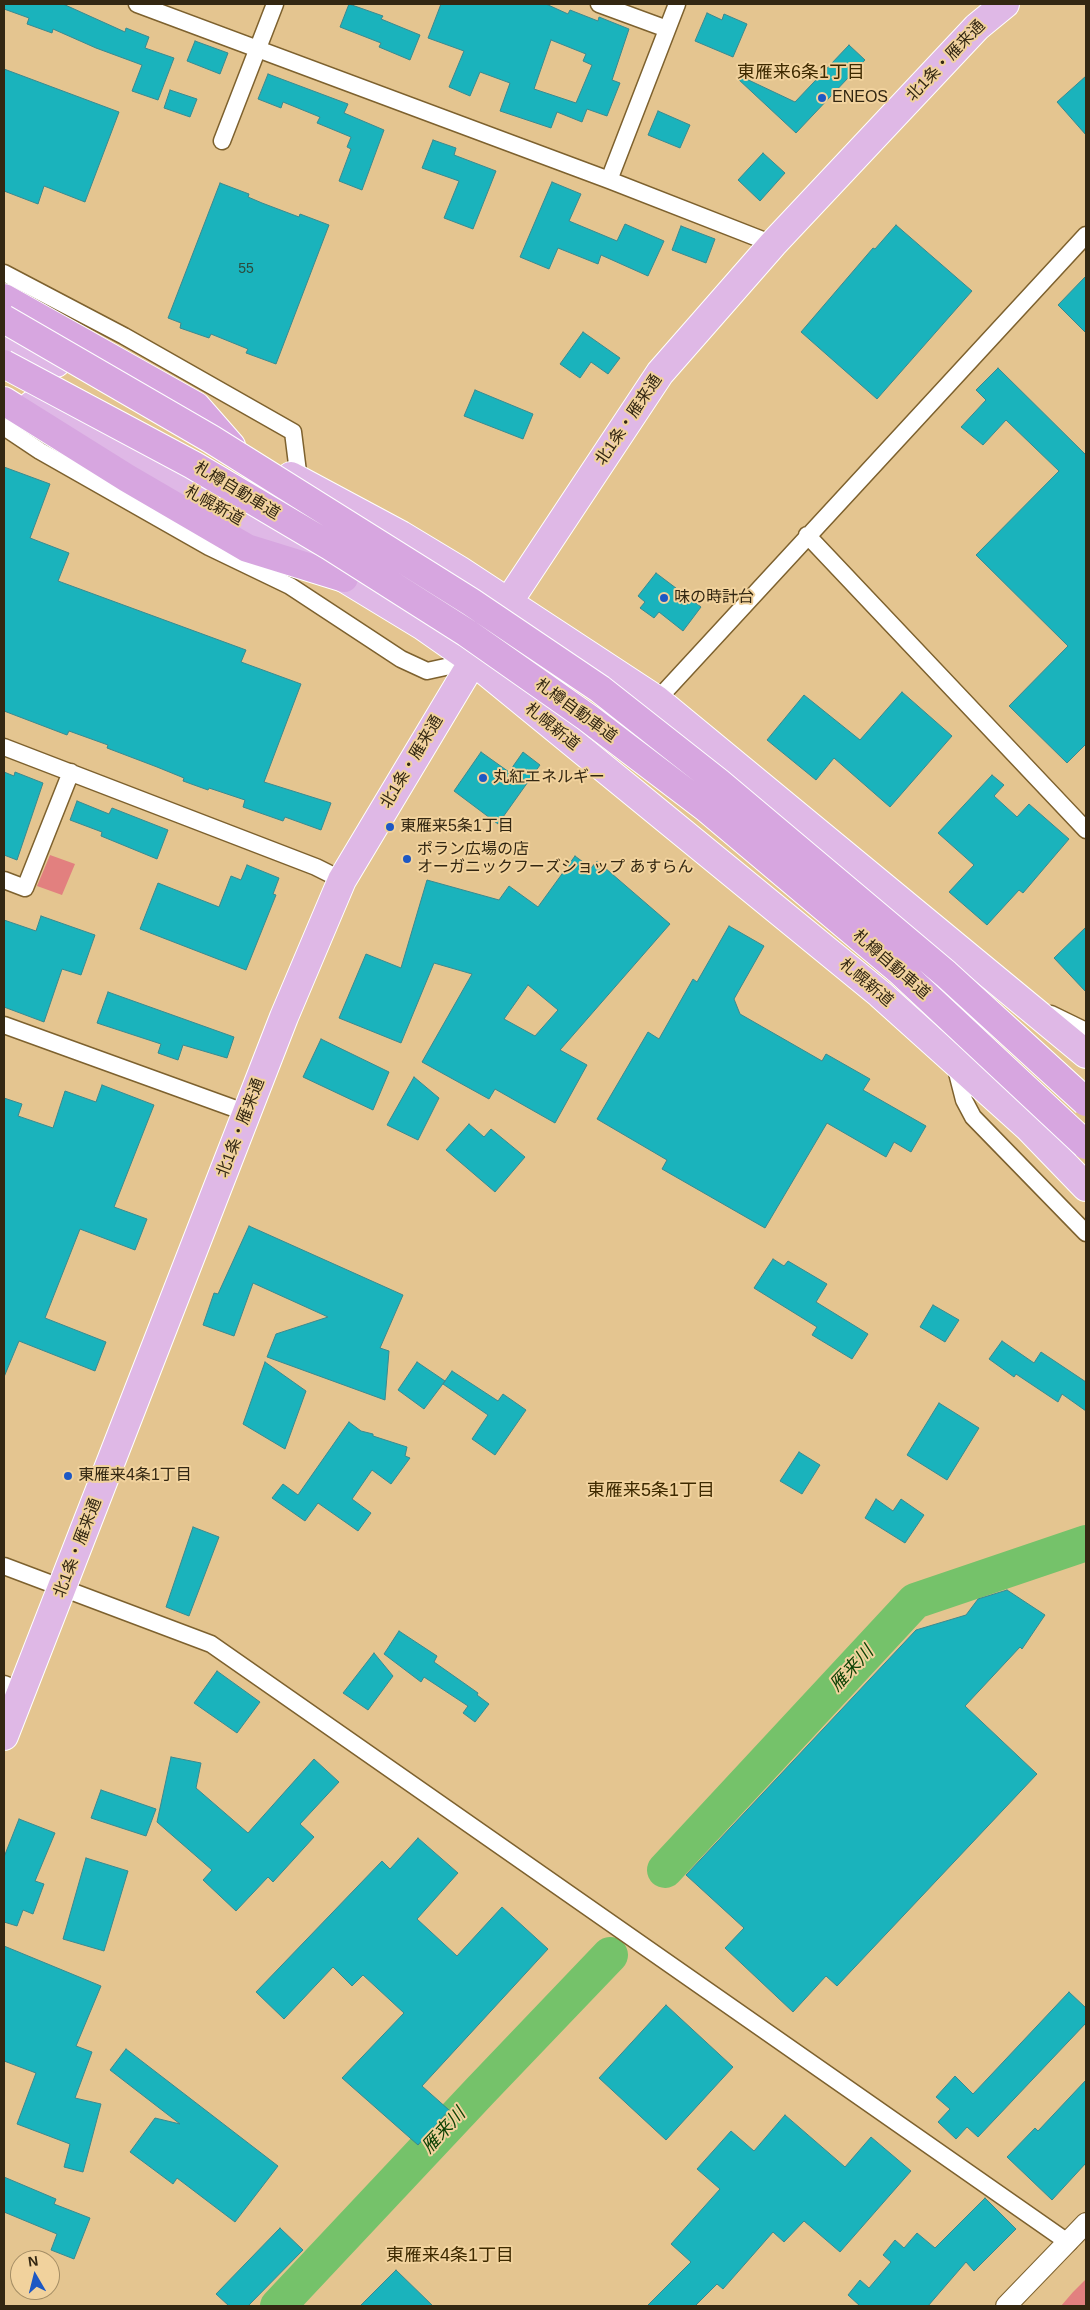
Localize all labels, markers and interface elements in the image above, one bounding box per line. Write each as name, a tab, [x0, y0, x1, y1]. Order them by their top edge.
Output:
street label: 北1条・雁来通	[903, 17, 989, 105]
district label: 東雁来6条1丁目	[737, 62, 865, 84]
place label: ENEOS	[832, 88, 888, 108]
marker: ENEOS	[816, 92, 828, 104]
house number: 55	[238, 261, 254, 277]
street label: 北1条・雁来通	[592, 371, 666, 469]
street label: 札樽自動車道	[191, 458, 283, 524]
street label: 札幌新道	[181, 482, 247, 530]
place label: 味の時計台	[674, 588, 754, 608]
marker: 味の時計台	[658, 592, 670, 604]
street label: 札樽自動車道	[532, 675, 620, 747]
street label: 札幌新道	[521, 699, 583, 755]
street label: 北1条・雁来通	[377, 712, 447, 812]
place label: 丸紅エネルギー	[493, 768, 605, 788]
marker: 丸紅エネルギー	[477, 772, 489, 784]
place label: 東雁来5条1丁目	[400, 817, 514, 837]
marker: 東雁来5条1丁目	[384, 821, 396, 833]
place label: ポラン広場の店 オーガニックフーズショップ あすらん	[417, 840, 693, 878]
marker: ポラン広場の店 オーガニックフーズショップ あすらん	[401, 853, 413, 865]
street label: 札樽自動車道	[848, 926, 934, 1004]
street label: 札幌新道	[835, 955, 897, 1011]
street label: 北1条・雁来通	[213, 1076, 269, 1180]
place label: 東雁来4条1丁目	[78, 1466, 192, 1486]
marker: 東雁来4条1丁目	[62, 1470, 74, 1482]
district label: 東雁来5条1丁目	[587, 1480, 715, 1502]
street label: 北1条・雁来通	[50, 1496, 106, 1600]
water label: 雁来川	[826, 1642, 878, 1696]
water label: 雁来川	[418, 2104, 470, 2158]
district label: 東雁来4条1丁目	[386, 2245, 514, 2267]
north arrow	[10, 2250, 60, 2300]
text: N	[27, 2253, 39, 2270]

